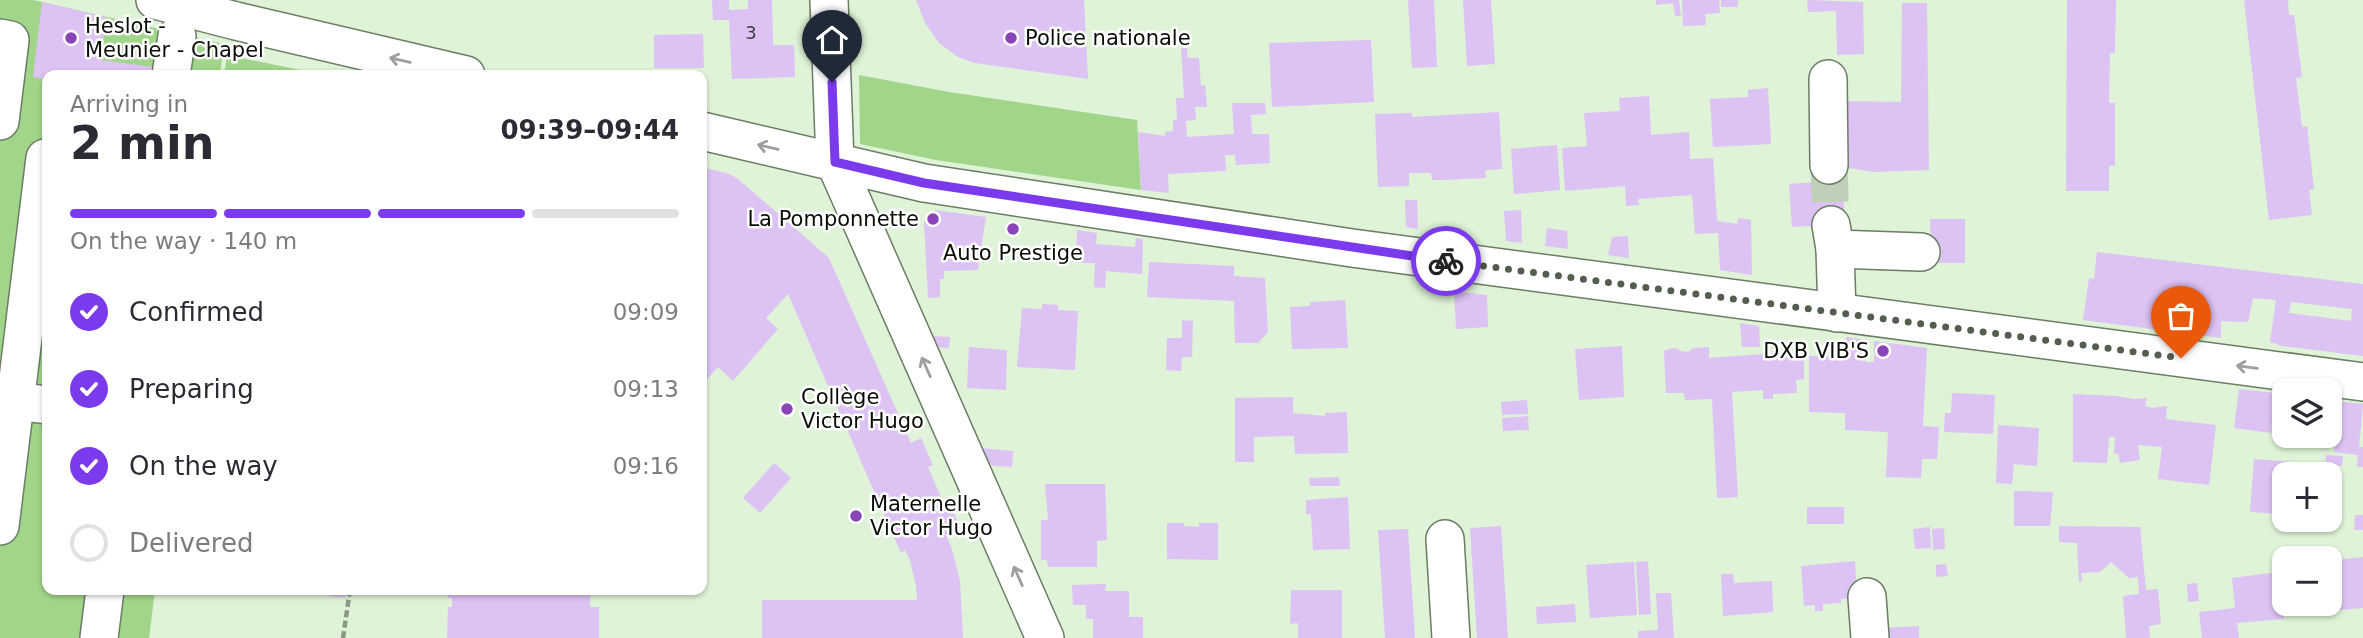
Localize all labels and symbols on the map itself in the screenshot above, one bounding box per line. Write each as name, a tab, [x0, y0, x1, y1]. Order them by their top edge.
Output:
pin	[802, 10, 862, 82]
place label: Heslot - Meunier - Chapel	[85, 14, 264, 62]
house number: 3	[745, 22, 757, 43]
place label: Police nationale	[1025, 26, 1191, 50]
marker: Heslot - Meunier - Chapel	[63, 30, 79, 46]
marker: Police nationale	[1003, 30, 1019, 46]
one-way arrow	[389, 52, 411, 65]
one-way arrow	[758, 139, 780, 152]
place label: La Pomponnette	[747, 207, 919, 231]
marker: La Pomponnette	[925, 211, 941, 227]
marker: Auto Prestige	[1005, 221, 1021, 237]
courier	[1411, 226, 1481, 296]
place label: Auto Prestige	[943, 241, 1083, 265]
pin	[2151, 286, 2211, 358]
place label: DXB VIB'S	[1763, 339, 1869, 363]
marker: DXB VIB'S	[1875, 343, 1891, 359]
one-way arrow	[919, 357, 932, 379]
one-way arrow	[2236, 360, 2259, 373]
place label: Collège Victor Hugo	[801, 385, 924, 433]
marker: Collège Victor Hugo	[779, 401, 795, 417]
place label: Maternelle Victor Hugo	[870, 492, 993, 540]
marker: Maternelle Victor Hugo	[848, 508, 864, 524]
one-way arrow	[1010, 565, 1023, 587]

